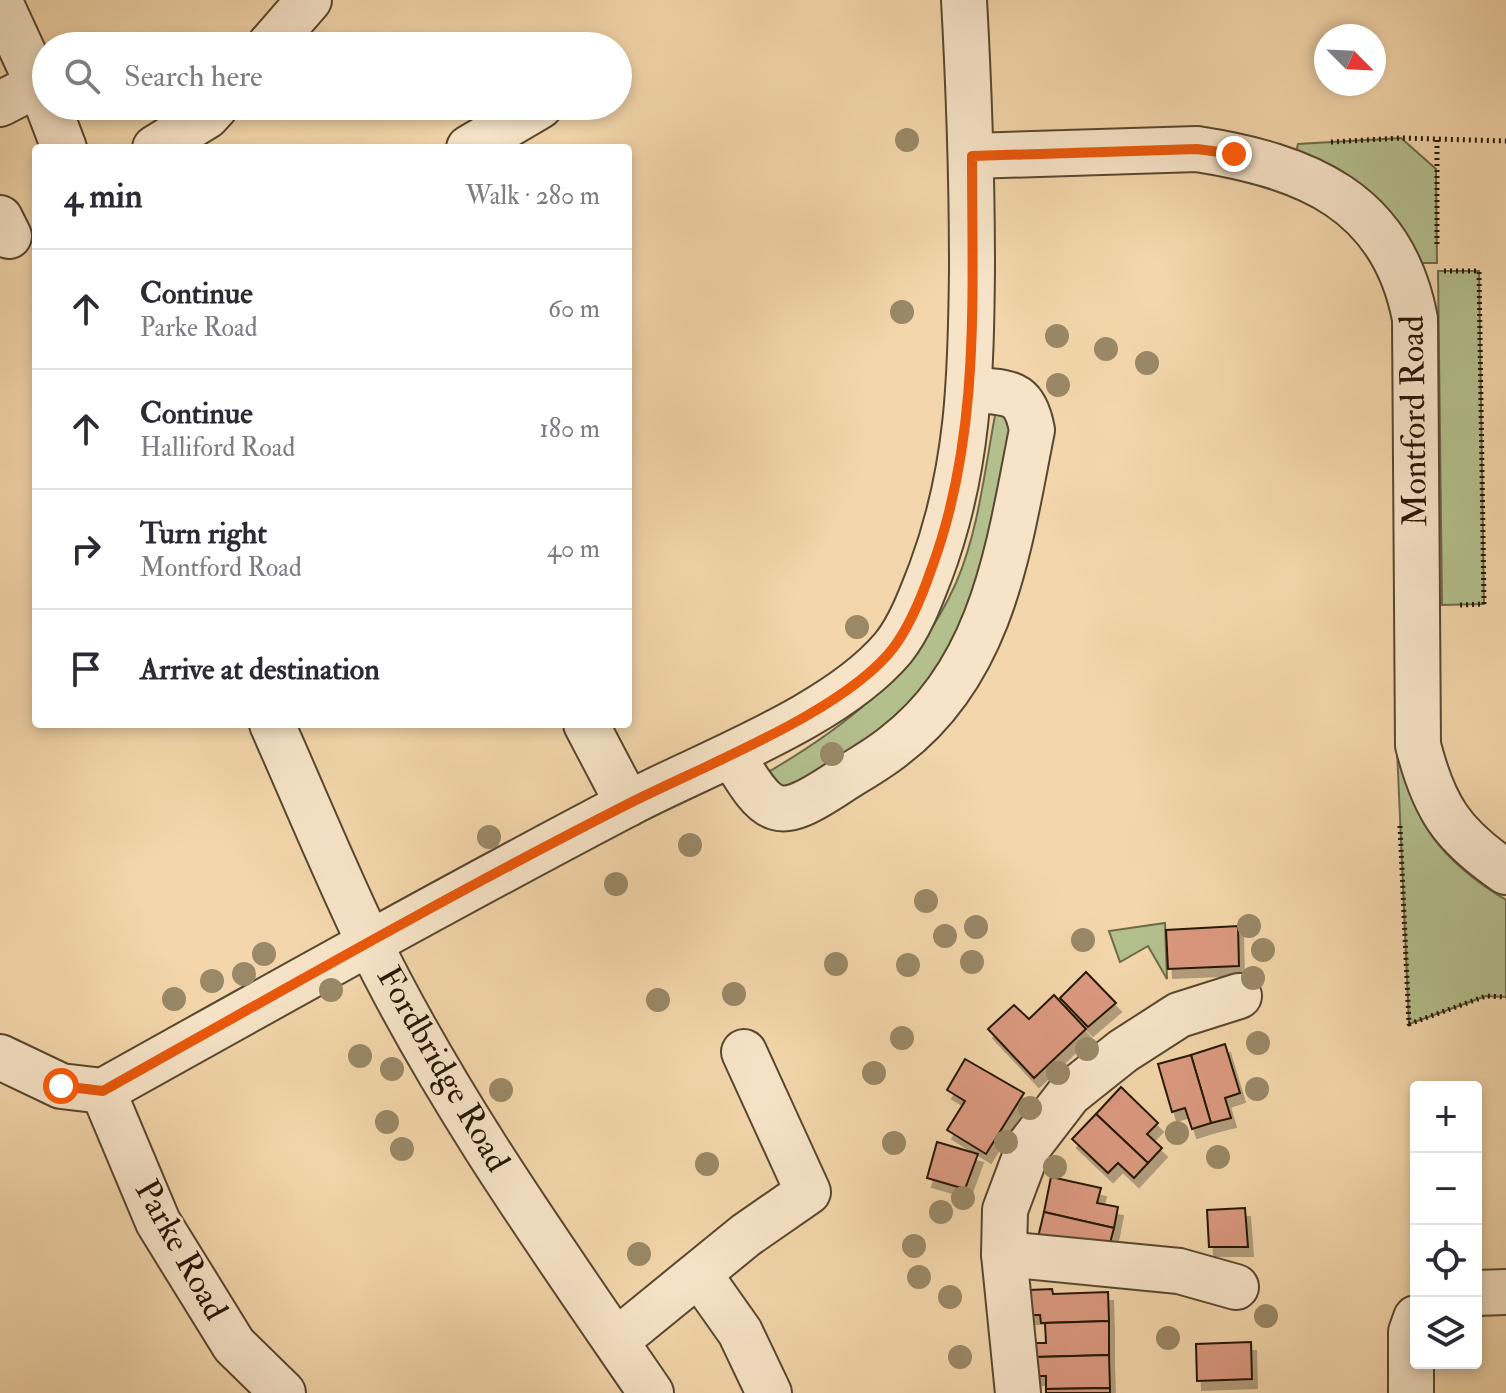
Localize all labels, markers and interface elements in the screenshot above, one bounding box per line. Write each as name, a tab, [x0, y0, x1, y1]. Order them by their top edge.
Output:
north arrow	[1314, 24, 1386, 96]
search box	[32, 32, 632, 120]
icon: search	[60, 54, 104, 98]
text: Search here	[124, 58, 263, 95]
route end	[1216, 136, 1252, 172]
text: 4 min	[64, 175, 142, 218]
text: Walk · 280 m	[466, 180, 600, 212]
text: Continue	[140, 275, 253, 312]
icon: ahead	[64, 287, 108, 331]
text: 60 m	[548, 293, 600, 325]
text: Parke Road	[140, 312, 258, 344]
street label: Montford Road	[1391, 315, 1437, 527]
text: Continue	[140, 395, 253, 432]
icon: ahead	[64, 407, 108, 451]
text: 180 m	[540, 413, 600, 445]
text: Halliford Road	[140, 432, 295, 464]
text: Turn right	[140, 515, 267, 552]
icon: right	[64, 527, 108, 571]
text: 40 m	[547, 533, 600, 565]
text: Montford Road	[140, 552, 302, 584]
icon: arrive	[64, 647, 108, 691]
text: Arrive at destination	[140, 651, 380, 688]
street label: Fordbridge Road	[367, 959, 519, 1180]
route start	[43, 1068, 79, 1104]
map controls	[1410, 1081, 1482, 1369]
button: +	[1410, 1081, 1482, 1153]
button: −	[1410, 1153, 1482, 1225]
street label: Parke Road	[125, 1172, 237, 1328]
button: locate	[1410, 1225, 1482, 1297]
button: layers	[1410, 1297, 1482, 1369]

